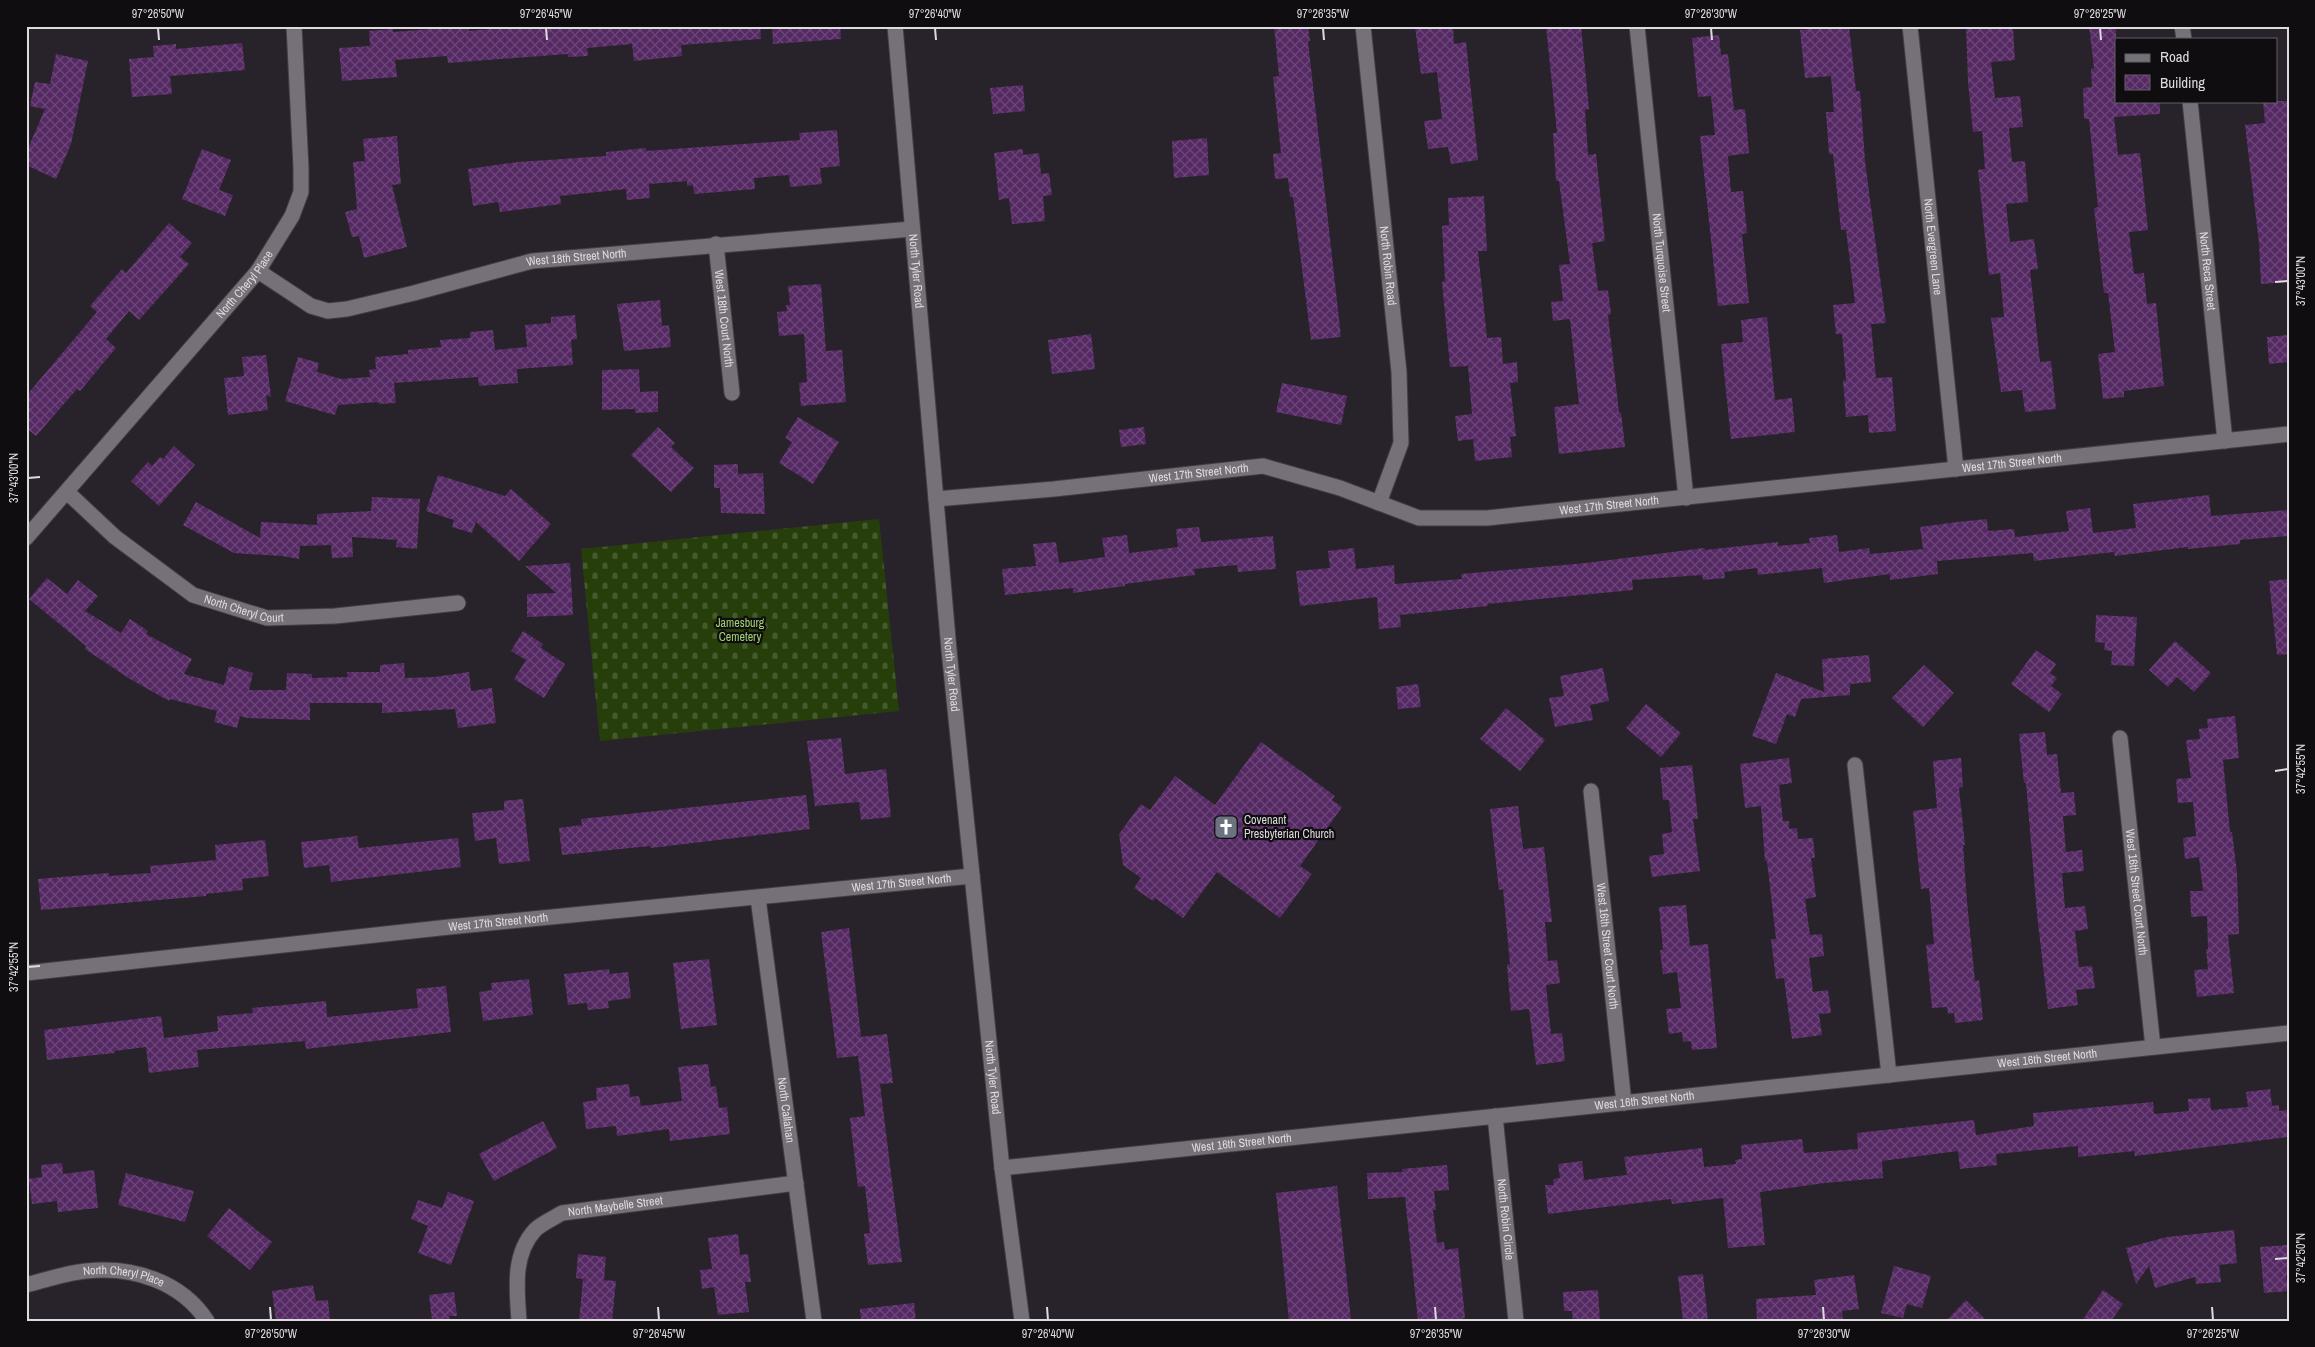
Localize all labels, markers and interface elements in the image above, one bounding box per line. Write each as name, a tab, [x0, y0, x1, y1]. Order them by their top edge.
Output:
text: 97°26'50"W	[132, 6, 185, 22]
text: 97°26'45"W	[520, 6, 573, 22]
text: 97°26'40"W	[909, 6, 962, 22]
text: 97°26'35"W	[1297, 6, 1350, 22]
text: 97°26'30"W	[1685, 6, 1738, 22]
text: 97°26'25"W	[2074, 6, 2127, 22]
legend	[2115, 38, 2278, 102]
text: Road	[2160, 46, 2189, 67]
text: Building	[2160, 72, 2205, 93]
street label: North Evergreen Lane	[1920, 198, 1946, 296]
street label: North Turquoise Street	[1648, 213, 1675, 313]
street label: North Robin Road	[1376, 225, 1400, 306]
street label: North Reca Street	[2196, 231, 2220, 311]
street label: North Tyler Road	[905, 233, 927, 309]
street label: West 18th Street North	[525, 245, 627, 270]
street label: North Cheryl Place	[213, 248, 277, 322]
text: 37°43'00"N	[2293, 256, 2309, 306]
street label: West 18th Court North	[711, 269, 737, 368]
street label: West 17th Street North	[1961, 450, 2063, 476]
text: 37°43'00"N	[6, 453, 22, 503]
street label: West 17th Street North	[1148, 460, 1249, 487]
street label: West 17th Street North	[1558, 492, 1660, 518]
street label: North Cheryl Court	[202, 591, 284, 626]
park label: Jamesburg Cemetery	[716, 615, 765, 645]
street label: North Tyler Road	[940, 637, 963, 712]
text: 37°42'55"N	[2293, 744, 2309, 794]
place label: Covenant Presbyterian Church	[1244, 812, 1334, 842]
church icon: Covenant Presbyterian Church	[1213, 814, 1239, 840]
street label: West 16th Street Court North	[2122, 828, 2151, 956]
street label: West 17th Street North	[851, 870, 952, 896]
street label: West 16th Street Court North	[1593, 882, 1622, 1010]
street label: West 17th Street North	[448, 909, 549, 935]
text: 37°42'55"N	[6, 942, 22, 992]
street label: North Tyler Road	[981, 1040, 1004, 1115]
street label: West 16th Street North	[1997, 1045, 2098, 1072]
street label: North Callahan	[774, 1077, 798, 1144]
street label: West 16th Street North	[1594, 1087, 1695, 1114]
street label: West 16th Street North	[1191, 1130, 1292, 1156]
street label: North Robin Circle	[1493, 1178, 1518, 1261]
street label: North Maybelle Street	[567, 1192, 664, 1220]
text: 37°42'50"N	[2293, 1233, 2309, 1283]
street label: North Cheryl Place	[82, 1262, 167, 1291]
text: 97°26'50"W	[245, 1326, 298, 1342]
text: 97°26'45"W	[633, 1326, 686, 1342]
text: 97°26'40"W	[1022, 1326, 1075, 1342]
text: 97°26'35"W	[1410, 1326, 1463, 1342]
text: 97°26'30"W	[1798, 1326, 1851, 1342]
text: 97°26'25"W	[2187, 1326, 2240, 1342]

